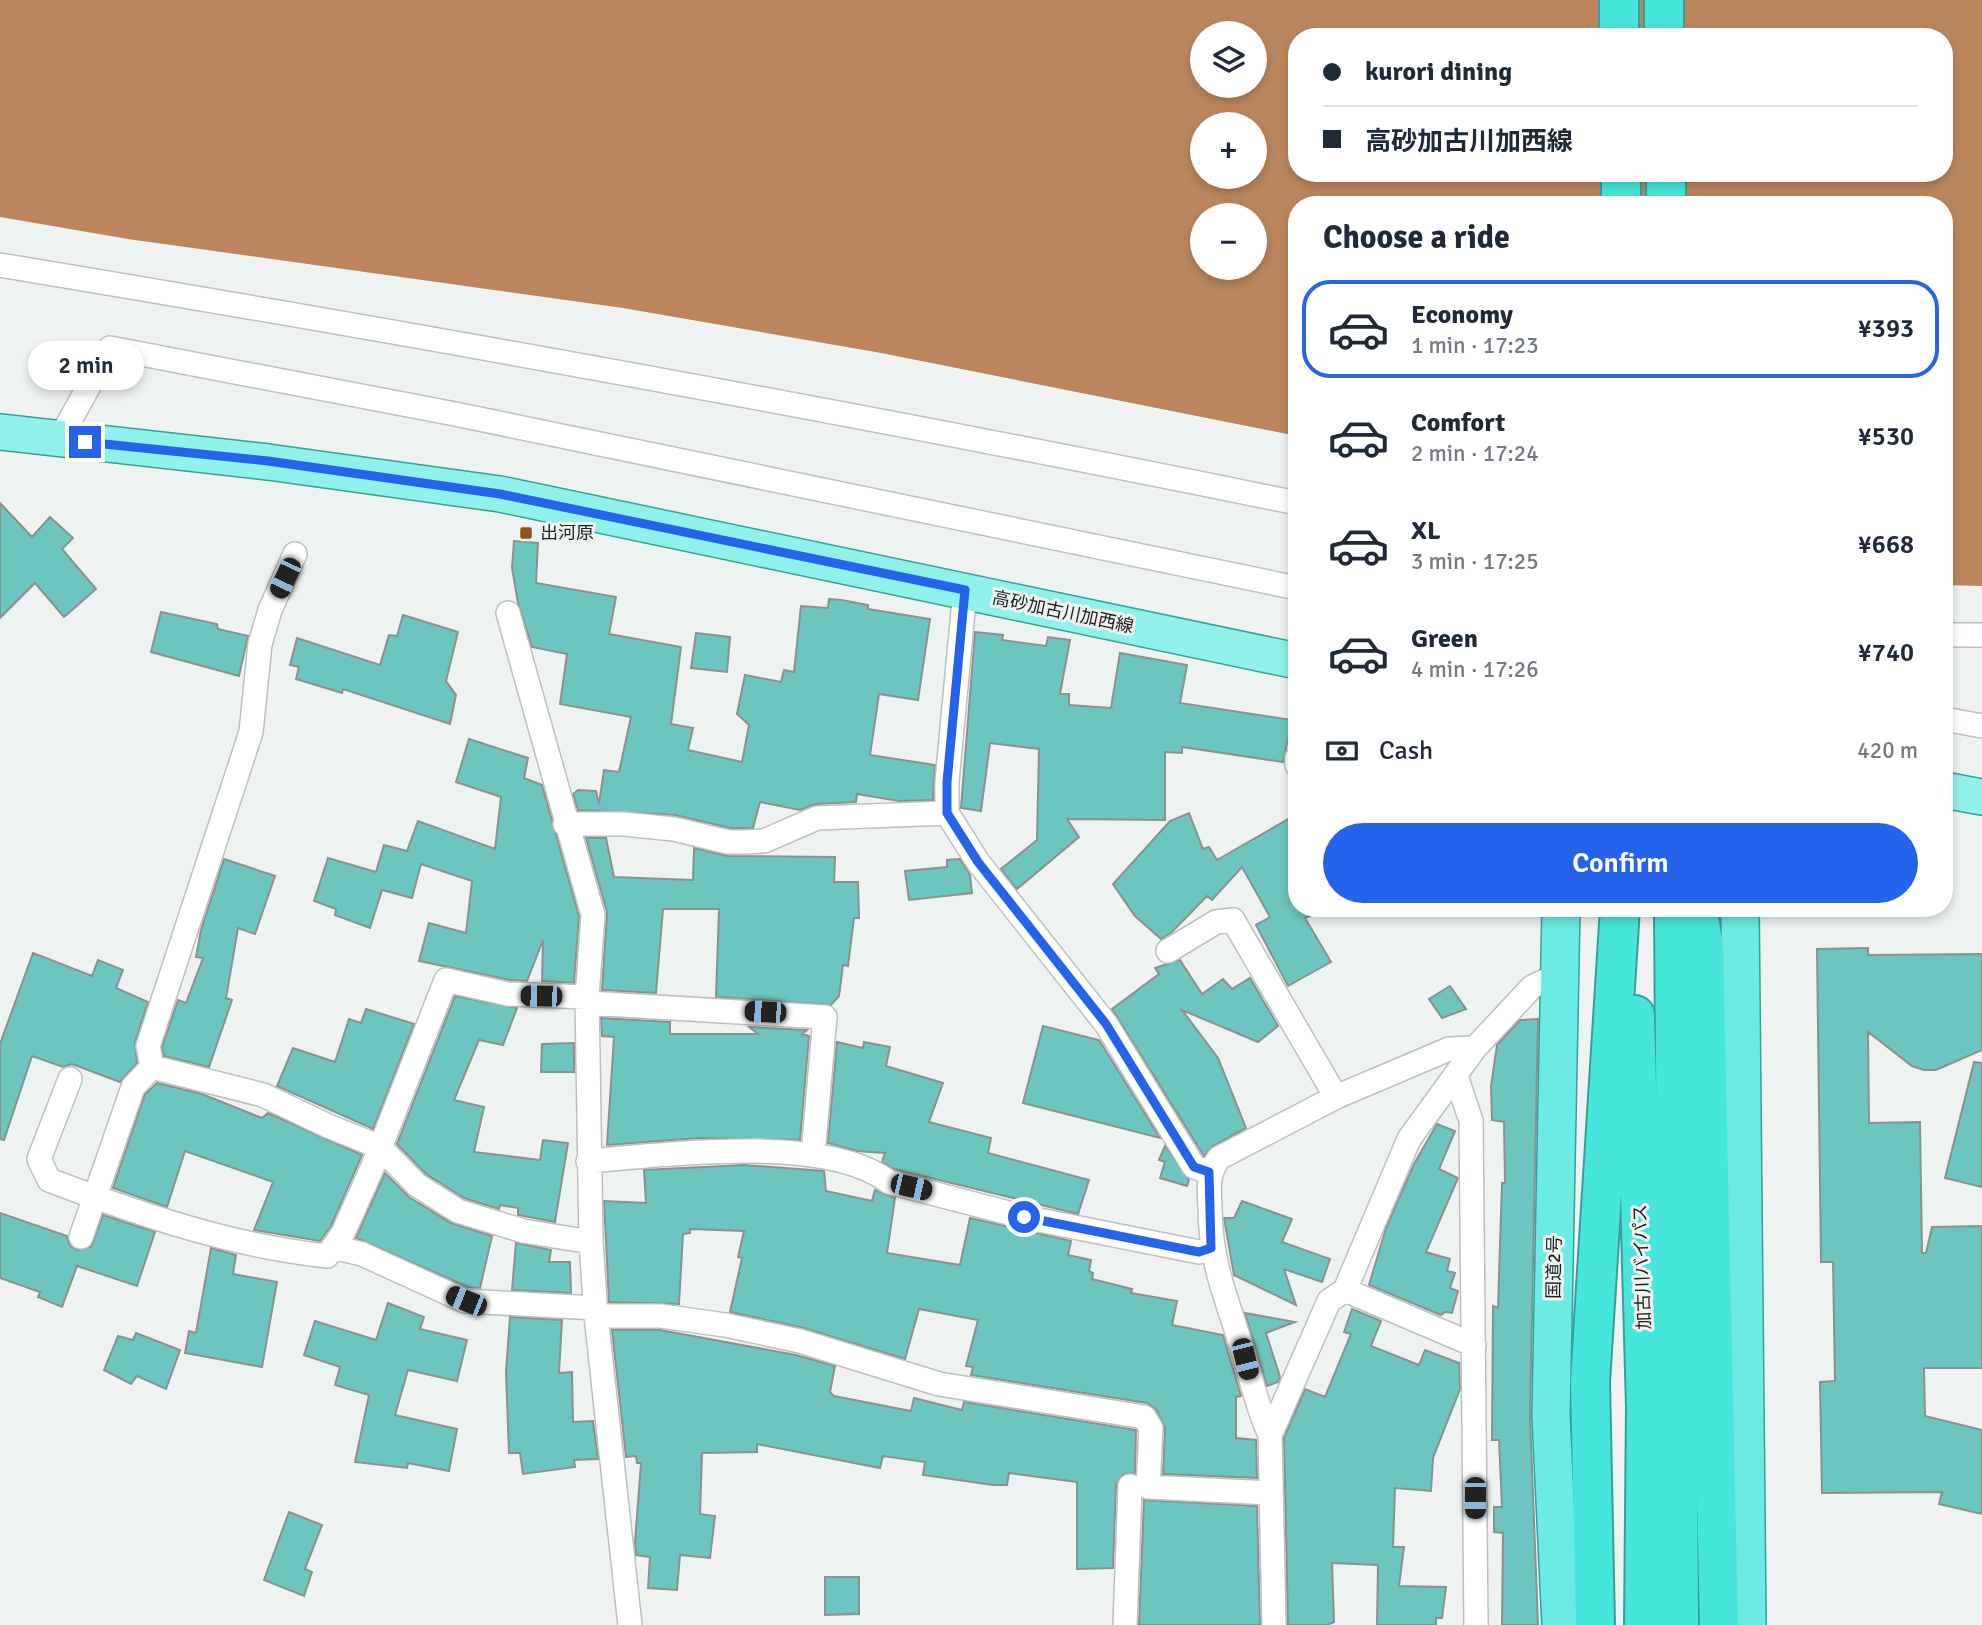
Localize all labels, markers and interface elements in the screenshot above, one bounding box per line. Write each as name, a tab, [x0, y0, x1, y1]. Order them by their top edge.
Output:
map controls	[1190, 21, 1267, 280]
button: layers	[1190, 21, 1267, 98]
text: kurori dining	[1365, 56, 1512, 88]
button: +	[1190, 112, 1267, 189]
text: 高砂加古川加西線	[1365, 126, 1573, 158]
button: −	[1190, 203, 1267, 280]
text: Choose a ride	[1323, 218, 1510, 257]
icon: car	[1327, 298, 1390, 361]
text: Economy	[1411, 299, 1513, 331]
text: ¥393	[1858, 313, 1914, 345]
text: 1 min · 17:23	[1411, 331, 1539, 360]
callout: 2 min	[27, 340, 143, 390]
text: 2 min	[58, 351, 114, 380]
icon: car	[1327, 406, 1390, 469]
text: Comfort	[1411, 407, 1505, 439]
text: ¥530	[1858, 421, 1914, 453]
route end	[69, 426, 101, 458]
text: 2 min · 17:24	[1411, 439, 1539, 468]
icon: car	[1327, 514, 1390, 577]
text: XL	[1411, 515, 1441, 547]
place label: 出河原	[540, 522, 594, 544]
marker: 出河原	[518, 525, 534, 541]
text: ¥668	[1858, 529, 1914, 561]
text: 3 min · 17:25	[1411, 547, 1539, 576]
car	[267, 555, 304, 601]
street label: 高砂加古川加西線	[990, 586, 1136, 638]
icon: car	[1327, 622, 1390, 685]
text: Green	[1411, 623, 1478, 655]
text: ¥740	[1858, 637, 1914, 669]
text: 4 min · 17:26	[1411, 655, 1539, 684]
icon: cash	[1323, 732, 1361, 770]
text: Cash	[1379, 735, 1433, 767]
text: 420 m	[1857, 736, 1918, 765]
button: Confirm	[1323, 823, 1918, 903]
car	[520, 985, 563, 1007]
car	[744, 1000, 787, 1024]
car	[889, 1172, 934, 1202]
route start	[1008, 1201, 1040, 1233]
street label: 加古川バイパス	[1629, 1204, 1655, 1330]
street label: 国道2号	[1542, 1235, 1566, 1299]
car	[443, 1283, 490, 1319]
car	[1230, 1336, 1261, 1382]
car	[1465, 1477, 1486, 1519]

